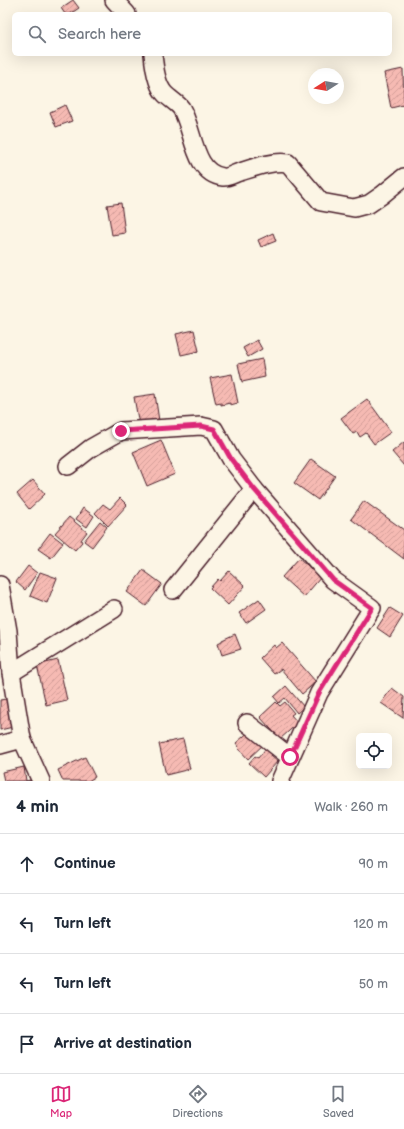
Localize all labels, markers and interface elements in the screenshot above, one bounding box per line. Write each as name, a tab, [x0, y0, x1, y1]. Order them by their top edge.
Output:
search box	[12, 12, 392, 56]
icon: search	[26, 23, 48, 45]
text: Search here	[58, 25, 141, 44]
north arrow	[308, 68, 344, 104]
route end	[112, 422, 130, 440]
map controls	[356, 733, 392, 769]
button: locate	[356, 733, 392, 769]
route start	[281, 748, 299, 766]
text: 4 min	[16, 797, 59, 817]
text: Walk · 260 m	[314, 799, 388, 815]
icon: ahead	[16, 853, 38, 875]
text: Continue	[54, 854, 116, 873]
text: 90 m	[359, 856, 388, 872]
icon: left	[16, 913, 38, 935]
text: Turn left	[54, 914, 111, 933]
text: 120 m	[353, 916, 388, 932]
icon: left	[16, 973, 38, 995]
text: Turn left	[54, 974, 111, 993]
text: 50 m	[359, 976, 388, 992]
icon: arrive	[16, 1033, 38, 1055]
text: Arrive at destination	[54, 1034, 192, 1053]
tab: Map	[50, 1083, 72, 1120]
tab: Directions	[172, 1083, 223, 1120]
tab: Saved	[323, 1083, 354, 1120]

